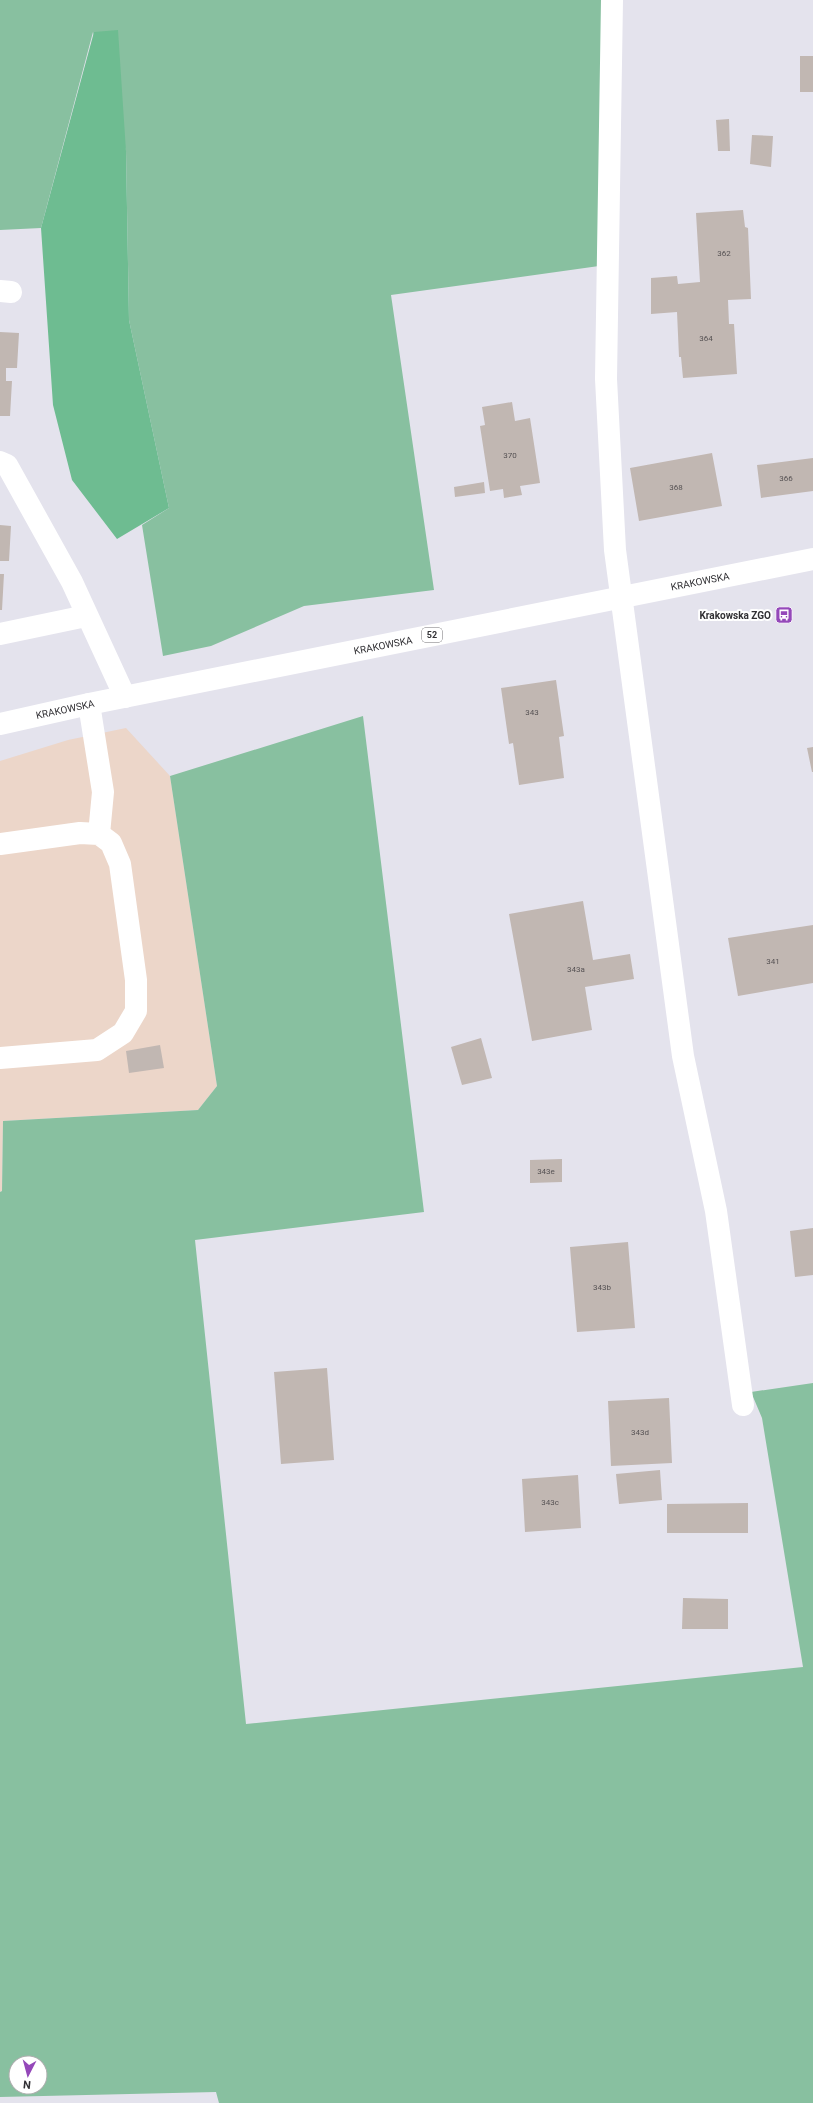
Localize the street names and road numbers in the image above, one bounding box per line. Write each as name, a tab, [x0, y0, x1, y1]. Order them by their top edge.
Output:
street label: KRAKOWSKA	[670, 570, 731, 593]
road number: 52	[422, 628, 442, 642]
street label: KRAKOWSKA	[353, 634, 414, 657]
street label: KRAKOWSKA	[35, 698, 96, 721]

